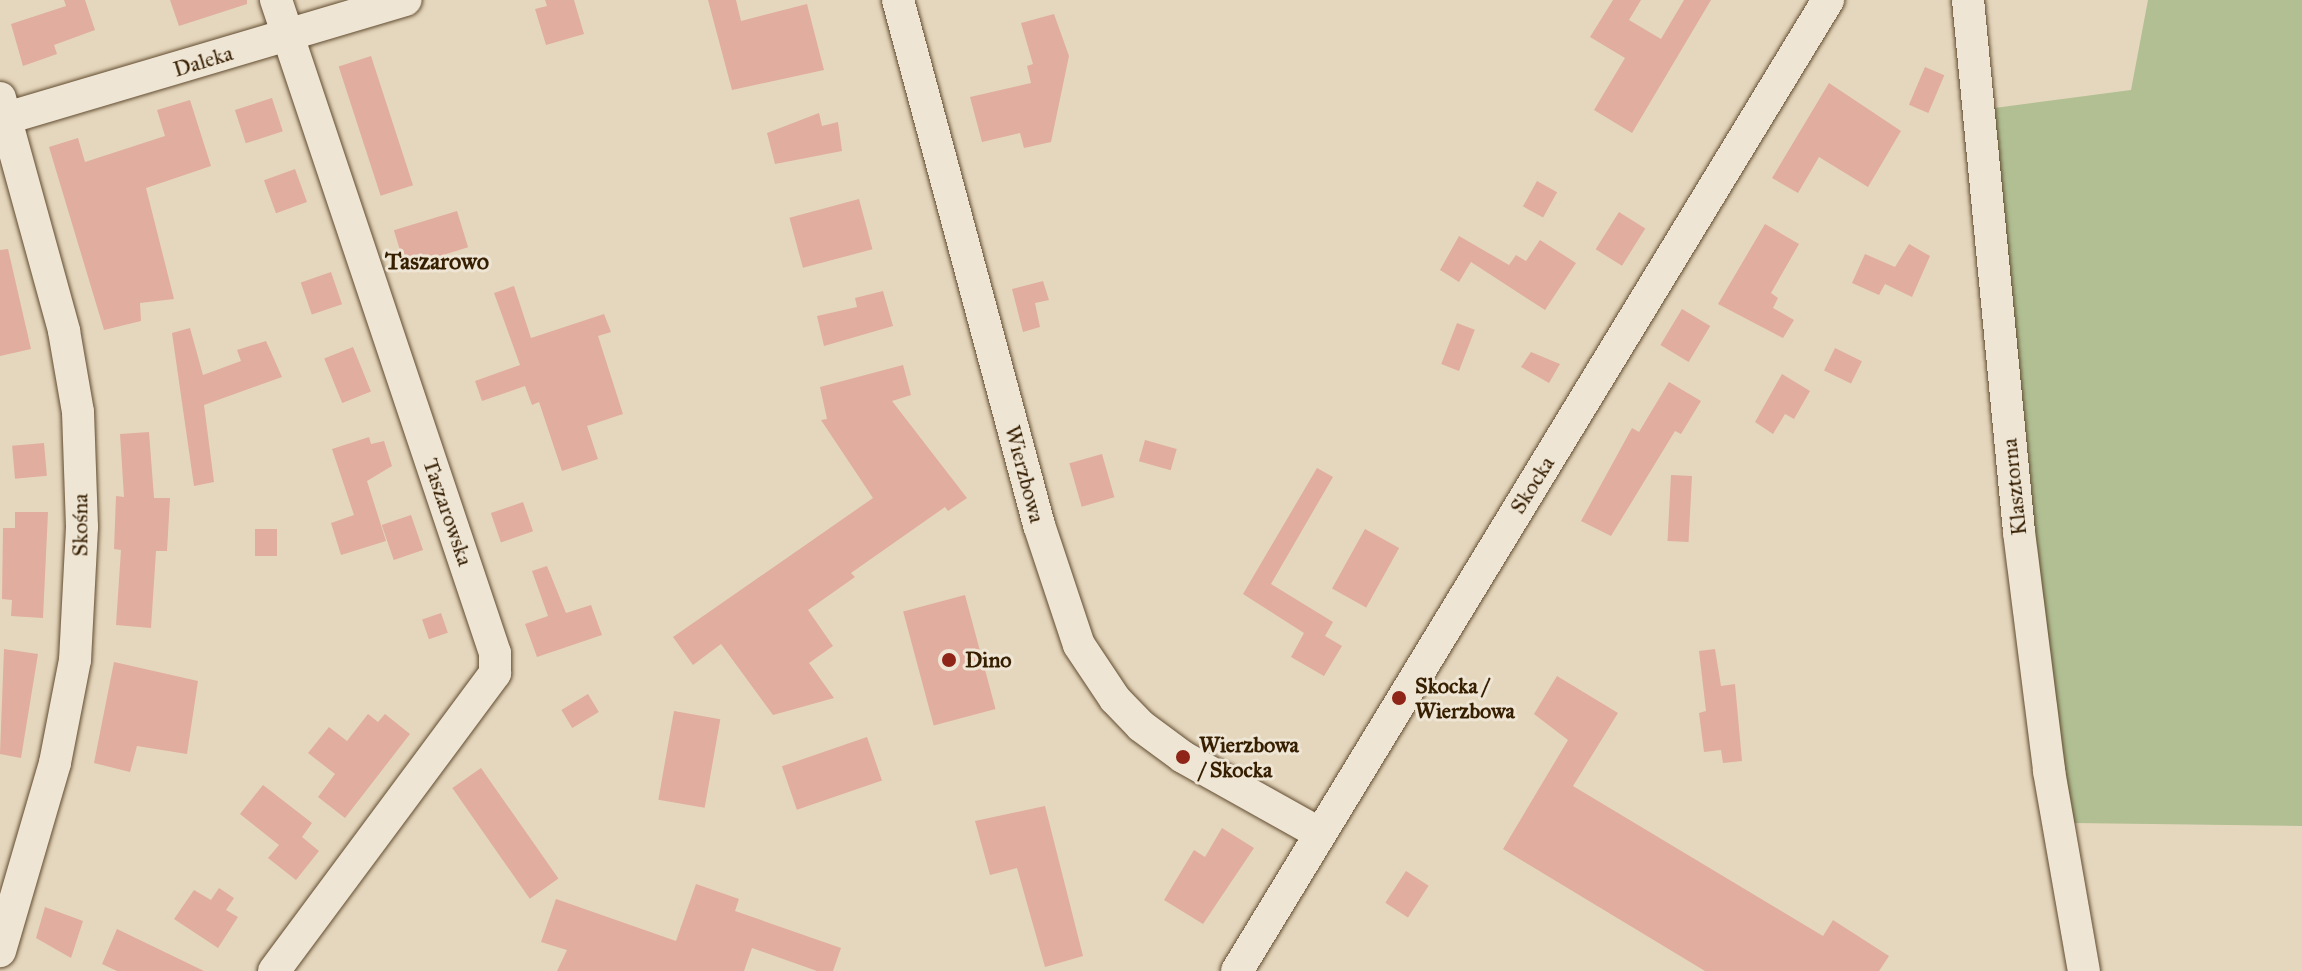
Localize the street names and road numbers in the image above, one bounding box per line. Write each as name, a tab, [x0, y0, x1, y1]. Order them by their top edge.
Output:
street label: Daleka	[170, 39, 236, 83]
street label: Wierzbowa	[999, 422, 1051, 526]
street label: Klasztorna	[1996, 437, 2032, 537]
street label: Skocka	[1504, 451, 1560, 519]
street label: Taszarowska	[417, 455, 479, 569]
street label: Skośna	[67, 493, 93, 557]

